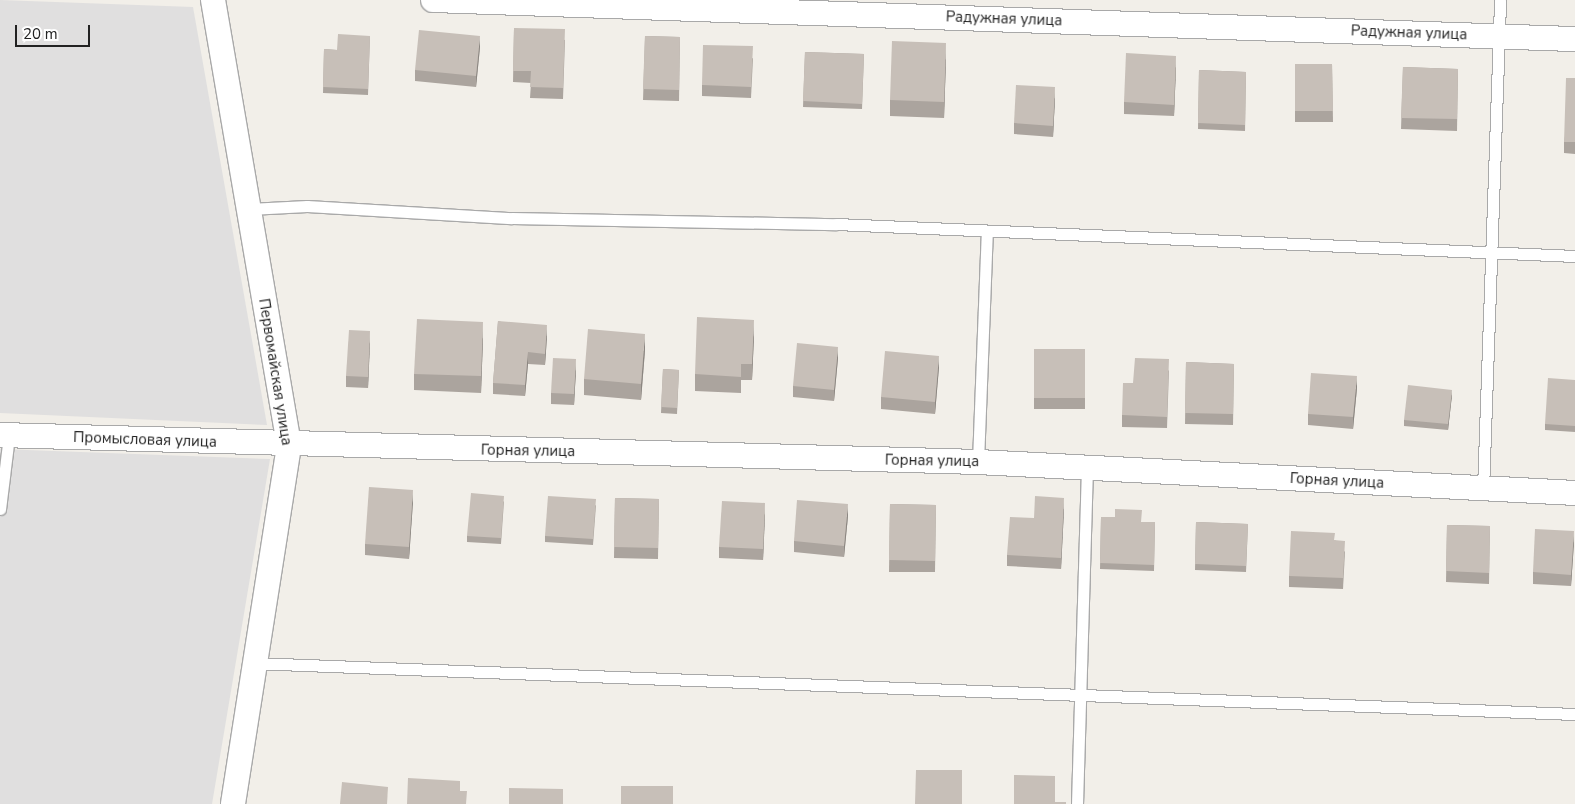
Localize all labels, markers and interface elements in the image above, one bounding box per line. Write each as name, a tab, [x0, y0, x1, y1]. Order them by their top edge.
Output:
street label: Радужная улица	[945, 8, 1063, 30]
scale bar	[18, 15, 92, 47]
street label: Радужная улица	[1350, 22, 1468, 44]
text: 20 m	[23, 24, 58, 44]
street label: Первомайская улица	[254, 297, 296, 447]
street label: Промысловая улица	[73, 428, 217, 452]
street label: Горная улица	[481, 441, 575, 461]
street label: Горная улица	[885, 451, 979, 471]
street label: Горная улица	[1289, 470, 1385, 492]

